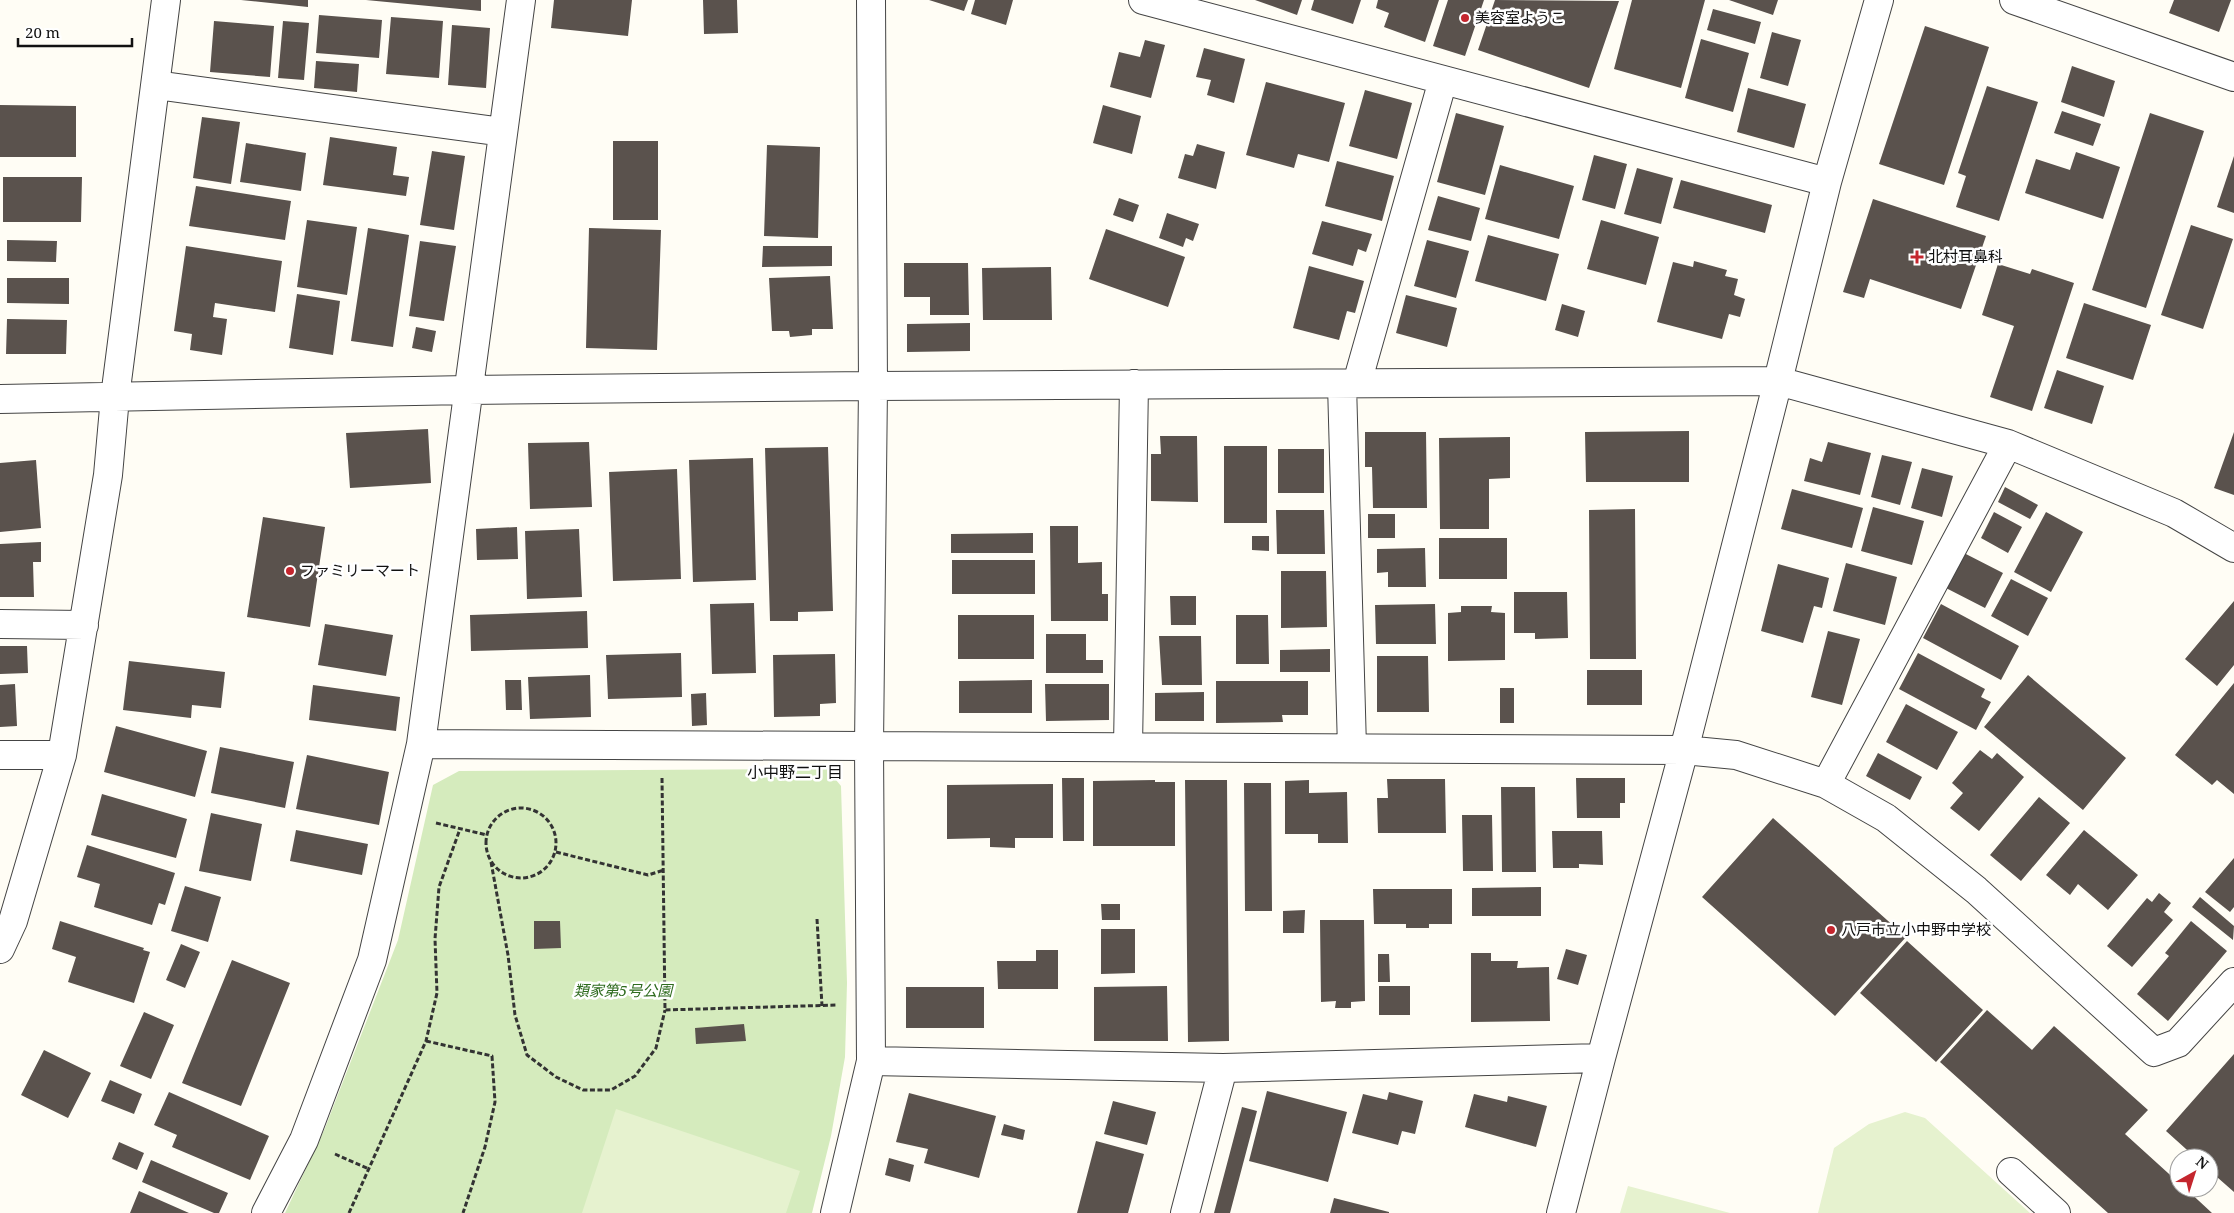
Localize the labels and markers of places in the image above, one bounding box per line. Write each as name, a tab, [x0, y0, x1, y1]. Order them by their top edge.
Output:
place label: 美容室ようこ	[1475, 7, 1565, 27]
marker: 美容室ようこ	[1459, 12, 1471, 24]
place label: 北村耳鼻科	[1928, 246, 2003, 266]
marker: 北村耳鼻科	[1910, 250, 1924, 264]
place label: ファミリーマート	[300, 560, 420, 580]
marker: ファミリーマート	[284, 565, 296, 577]
place label: 八戸市立小中野中学校	[1841, 919, 1991, 939]
marker: 八戸市立小中野中学校	[1825, 924, 1837, 936]

